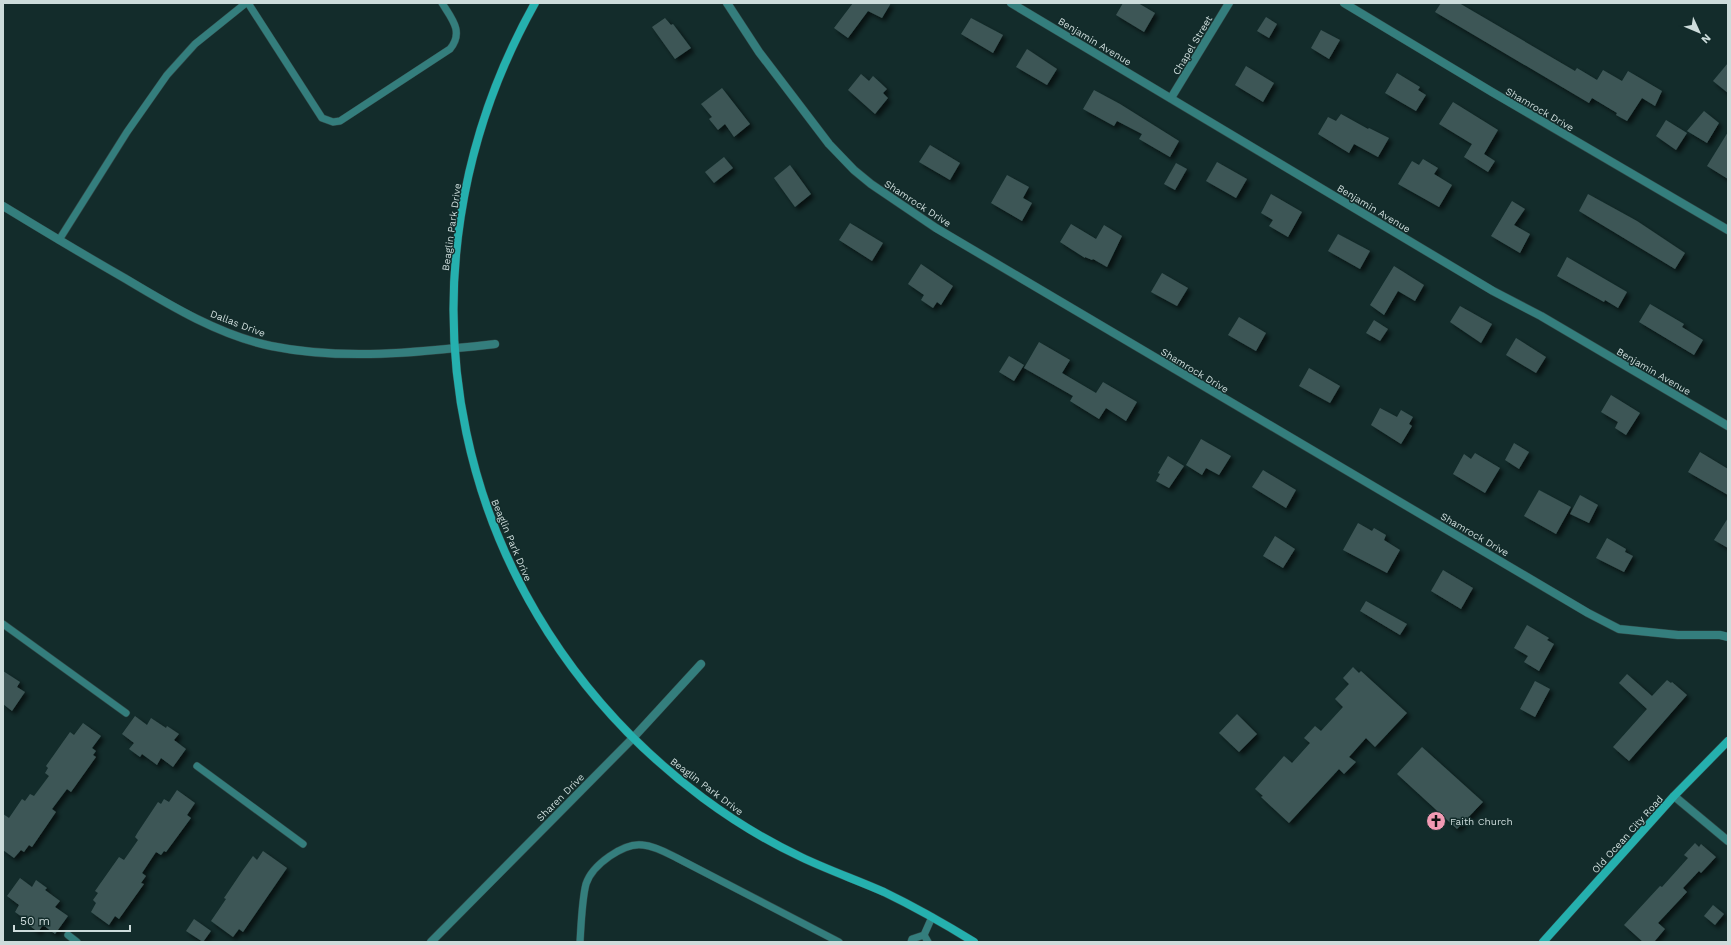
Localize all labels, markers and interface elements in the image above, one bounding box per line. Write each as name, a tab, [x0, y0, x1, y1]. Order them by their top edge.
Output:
north arrow	[1679, 12, 1719, 52]
street label: Chapel Street	[1170, 13, 1215, 77]
street label: Benjamin Avenue	[1056, 15, 1134, 68]
text: N	[1698, 31, 1713, 46]
street label: Shamrock Drive	[1504, 85, 1576, 134]
street label: Shamrock Drive	[882, 178, 953, 229]
street label: Beaglin Park Drive	[440, 182, 463, 271]
street label: Benjamin Avenue	[1335, 182, 1413, 235]
street label: Dallas Drive	[209, 308, 267, 339]
street label: Shamrock Drive	[1159, 346, 1231, 395]
street label: Benjamin Avenue	[1615, 346, 1693, 397]
street label: Beaglin Park Drive	[489, 497, 534, 583]
street label: Shamrock Drive	[1439, 510, 1511, 559]
street label: Beaglin Park Drive	[668, 755, 745, 817]
street label: Sharen Drive	[534, 771, 586, 823]
street label: Old Ocean City Road	[1590, 793, 1665, 875]
church icon: Faith Church	[1425, 810, 1447, 832]
place label: Faith Church	[1450, 816, 1513, 827]
scale bar	[14, 907, 130, 933]
text: 50 m	[20, 914, 50, 928]

